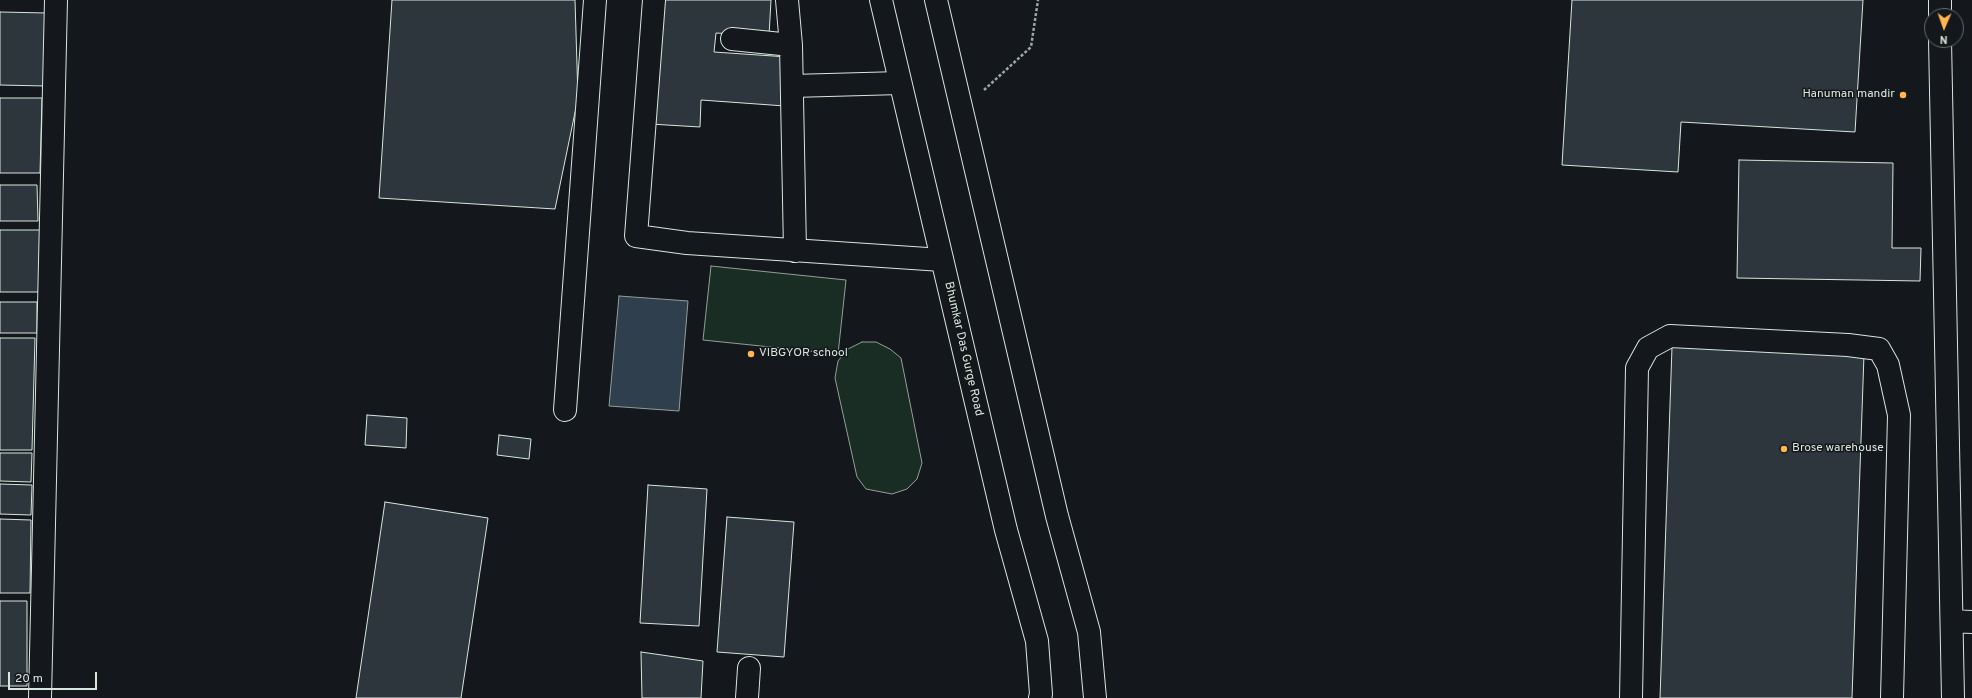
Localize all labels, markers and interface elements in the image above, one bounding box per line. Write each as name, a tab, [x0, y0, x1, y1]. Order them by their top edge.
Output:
north arrow	[1924, 8, 1964, 48]
text: N	[1939, 32, 1948, 46]
place label: Hanuman mandir	[1803, 88, 1895, 102]
marker: Hanuman mandir	[1898, 90, 1908, 100]
street label: Bhumkar Das Gurge Road	[941, 280, 985, 418]
place label: VIBGYOR school	[759, 347, 848, 361]
marker: VIBGYOR school	[746, 349, 756, 359]
place label: Brose warehouse	[1792, 442, 1884, 456]
marker: Brose warehouse	[1779, 444, 1789, 454]
scale bar	[10, 664, 99, 690]
text: 20 m	[15, 671, 43, 687]

